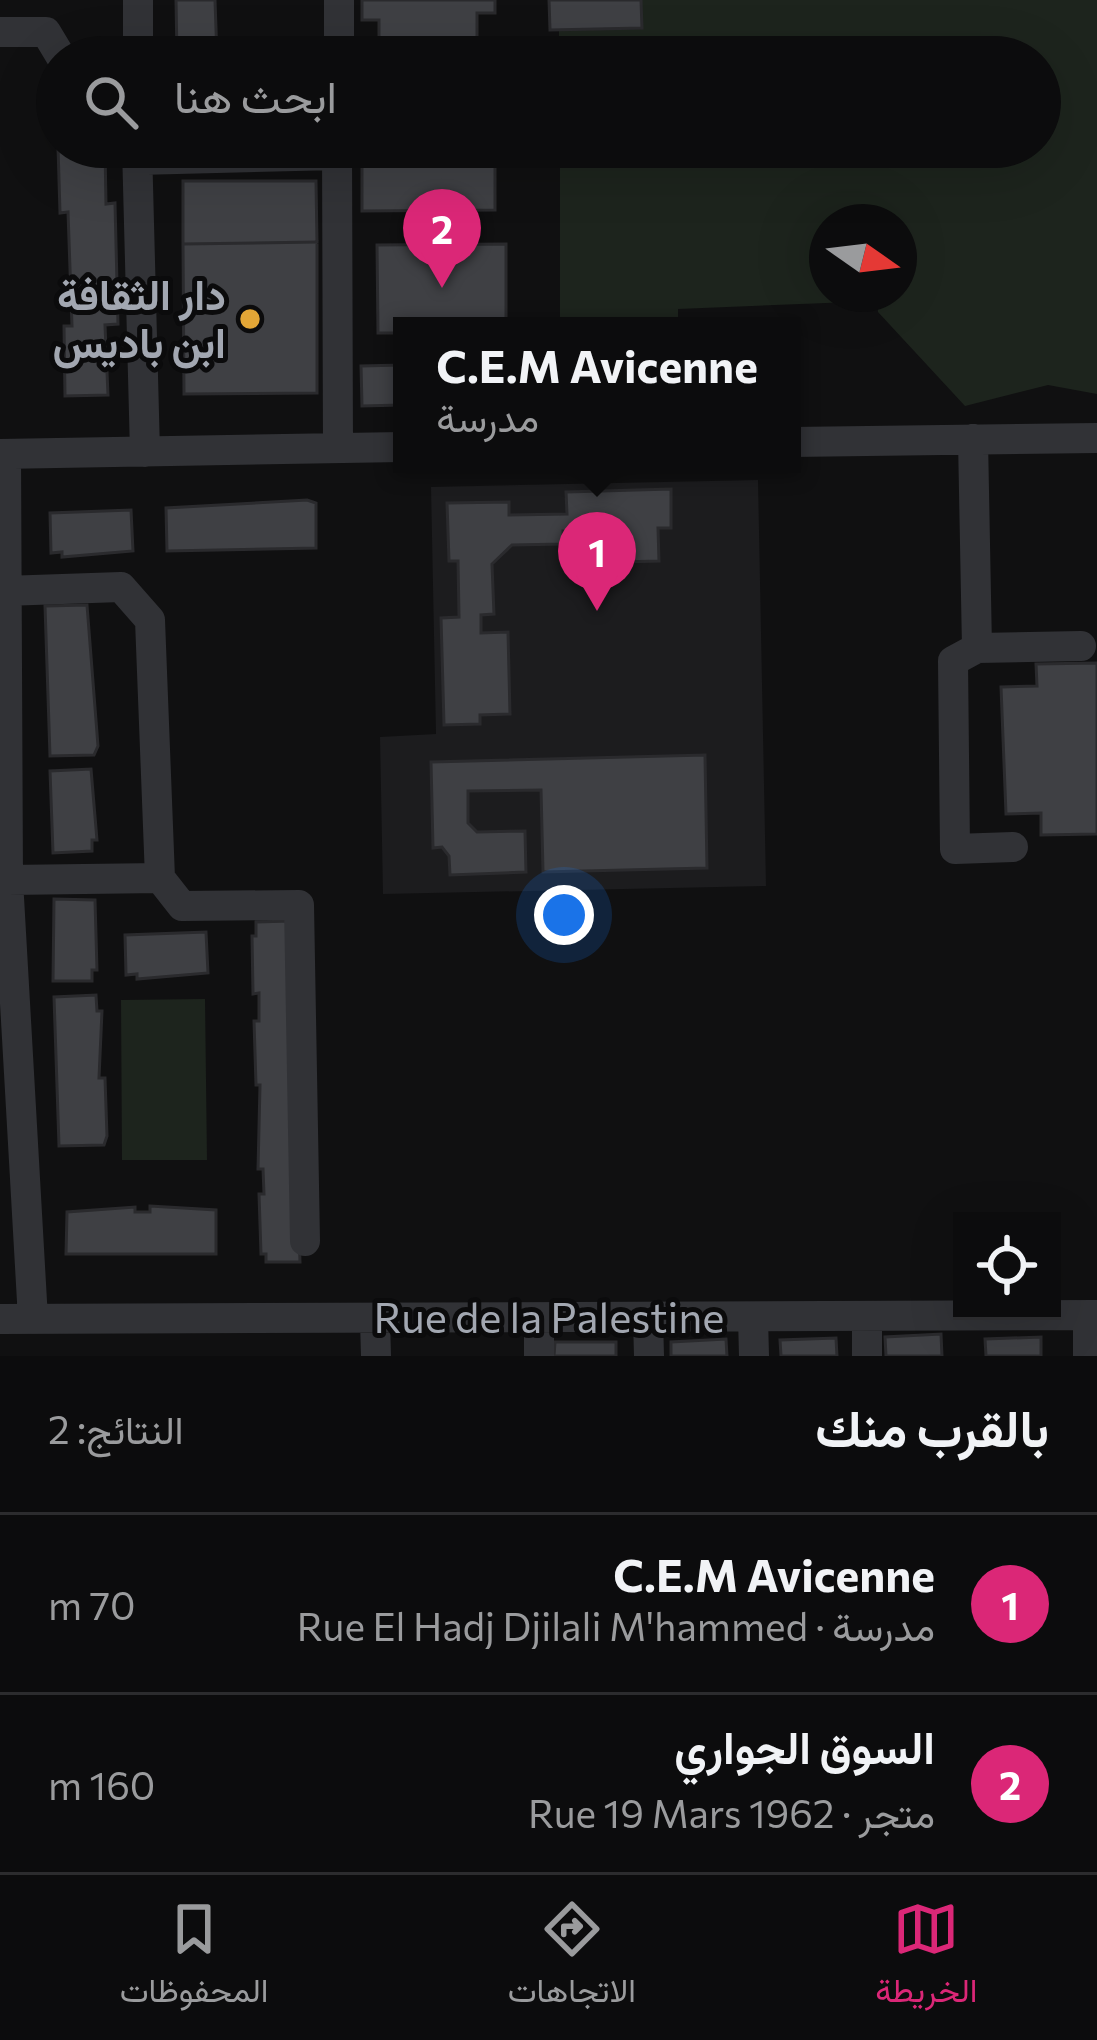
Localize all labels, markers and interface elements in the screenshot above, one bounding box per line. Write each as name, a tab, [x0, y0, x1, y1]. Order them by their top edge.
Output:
search box	[36, 36, 1061, 168]
text: ابحث هنا	[174, 67, 337, 122]
icon: search	[78, 69, 144, 135]
pin: 2	[403, 189, 481, 288]
north arrow	[809, 204, 917, 312]
place label: دار الثقافة ابن باديس	[52, 267, 226, 369]
marker: دار الثقافة ابن باديس	[237, 306, 263, 332]
popup	[393, 317, 801, 473]
text: C.E.M Avicenne	[436, 337, 758, 392]
text: مدرسة	[436, 392, 539, 440]
pin: 1	[558, 512, 636, 611]
your location	[534, 885, 594, 945]
map controls	[953, 1212, 1061, 1320]
button: locate	[953, 1212, 1061, 1320]
street label: Rue de la Palestine	[373, 1290, 725, 1342]
text: بالقرب منك	[815, 1395, 1049, 1458]
text: النتائج: 2	[48, 1404, 184, 1452]
text: C.E.M Avicenne	[613, 1546, 935, 1601]
text: 70 m	[48, 1580, 135, 1628]
text: 1	[1001, 1580, 1019, 1628]
text: مدرسة · Rue El Hadj Djilali M'hammed	[297, 1601, 935, 1649]
text: السوق الجواري	[674, 1718, 935, 1773]
text: 160 m	[48, 1760, 155, 1808]
text: 2	[999, 1760, 1021, 1808]
text: متجر · Rue 19 Mars 1962	[528, 1788, 935, 1836]
tab: المحفوظات	[120, 1896, 268, 2020]
tab: الاتجاهات	[508, 1896, 636, 2020]
tab: الخريطة	[875, 1896, 977, 2020]

